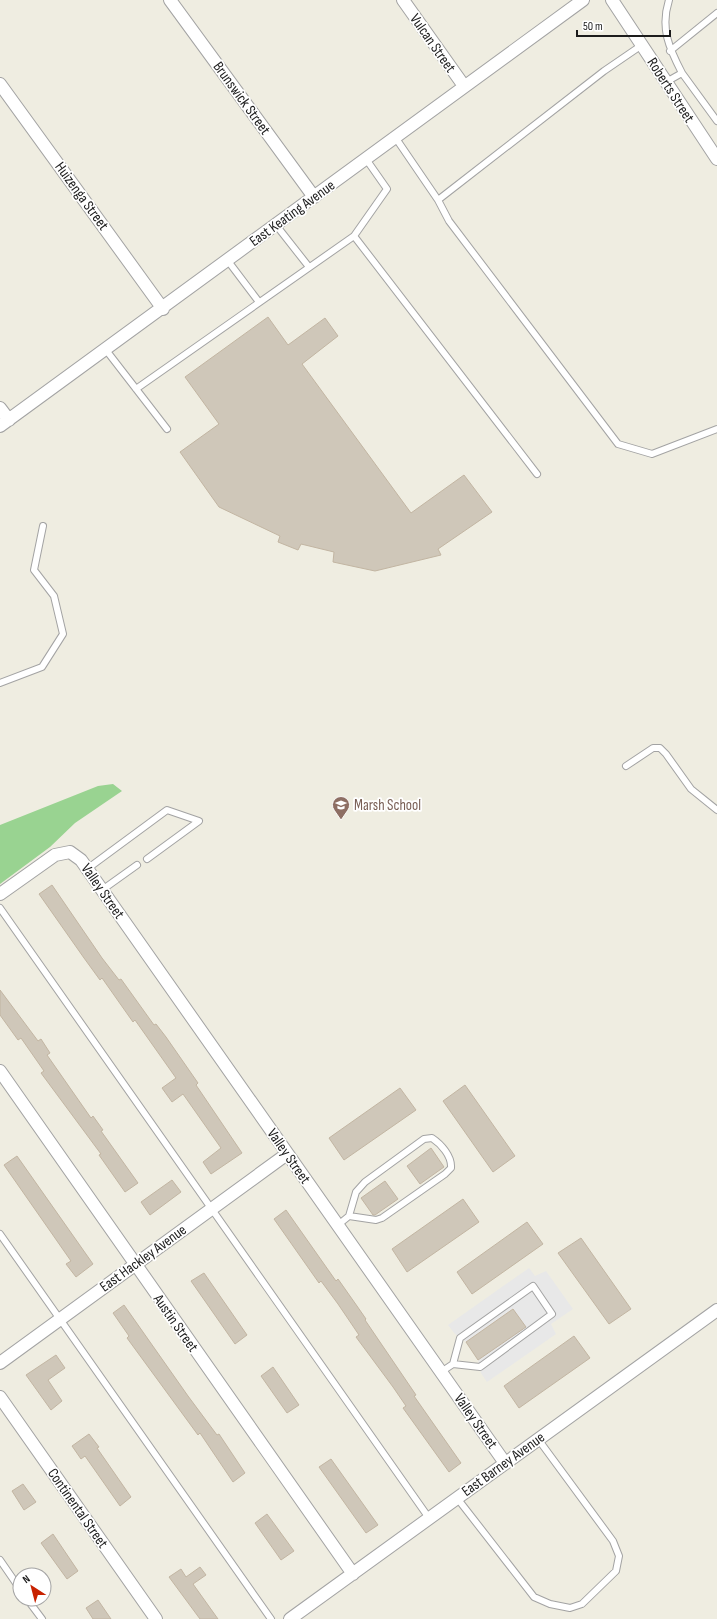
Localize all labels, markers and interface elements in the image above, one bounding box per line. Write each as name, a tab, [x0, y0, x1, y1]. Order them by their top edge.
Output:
street label: Vulcan Street	[405, 10, 460, 77]
scale bar	[577, 12, 670, 38]
text: 50 m	[583, 19, 603, 34]
street label: Roberts Street	[643, 54, 699, 127]
street label: Brunswick Street	[209, 58, 275, 139]
street label: Huizenga Street	[50, 158, 113, 235]
street label: East Keating Avenue	[246, 176, 339, 251]
school or university icon: Marsh School	[331, 795, 351, 820]
place label: Marsh School	[354, 796, 421, 815]
street label: Valley Street	[77, 860, 129, 923]
street label: Valley Street	[263, 1125, 315, 1188]
street label: East Hackley Avenue	[96, 1221, 190, 1296]
street label: Austin Street	[148, 1290, 203, 1356]
street label: Valley Street	[450, 1390, 502, 1453]
street label: East Barney Avenue	[458, 1428, 549, 1501]
street label: Continental Street	[43, 1465, 112, 1552]
north arrow	[12, 1567, 52, 1607]
text: N	[20, 1572, 33, 1586]

